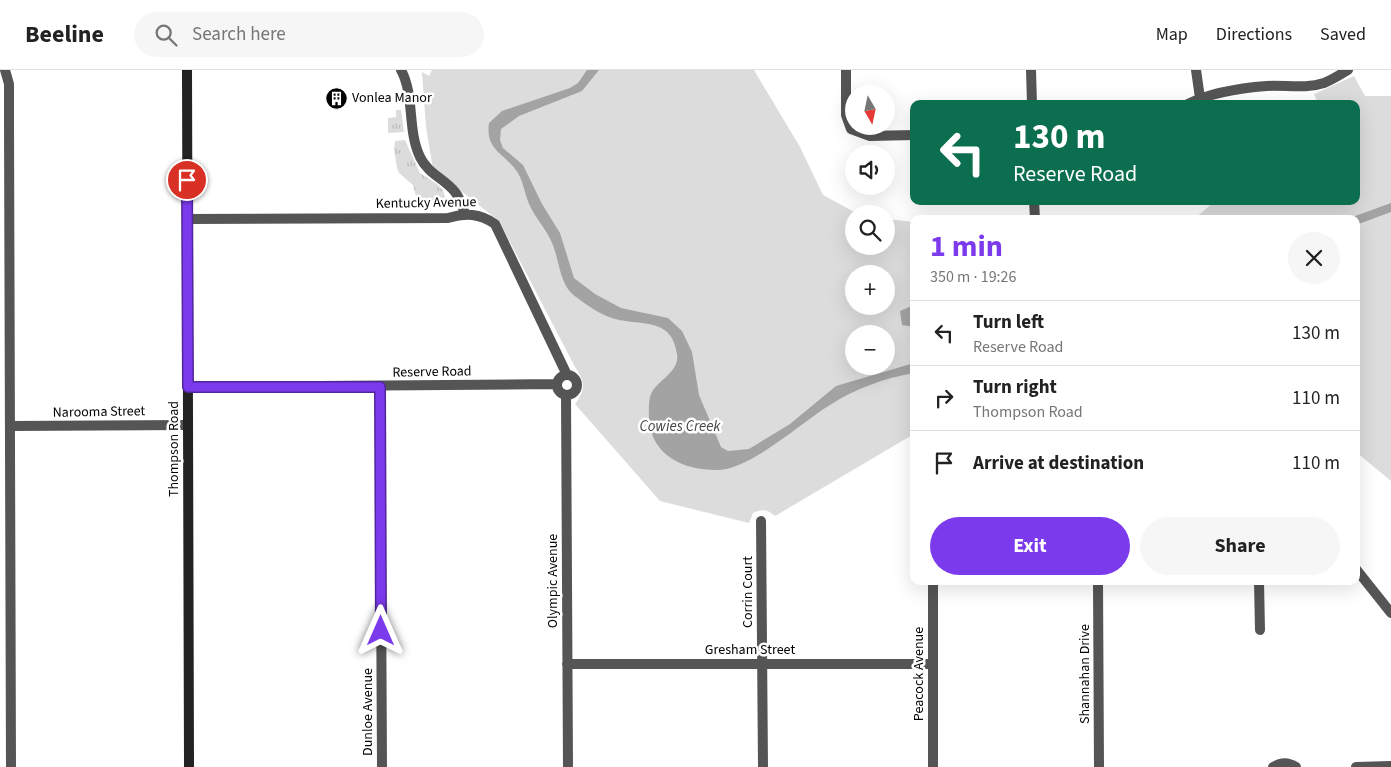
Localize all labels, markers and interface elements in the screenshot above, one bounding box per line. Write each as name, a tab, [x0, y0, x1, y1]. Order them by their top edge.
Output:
search box	[134, 12, 484, 57]
text: Beeline	[25, 17, 104, 52]
icon: search	[152, 21, 180, 49]
text: Search here	[192, 21, 286, 48]
text: Map	[1156, 22, 1188, 47]
text: Directions	[1216, 22, 1292, 47]
text: Saved	[1320, 22, 1366, 47]
north arrow	[845, 85, 895, 135]
map controls	[845, 85, 895, 375]
building icon: Vonlea Manor	[324, 86, 348, 110]
place label: Vonlea Manor	[352, 88, 432, 108]
text: 130 m	[1013, 112, 1105, 162]
icon: left	[930, 120, 995, 185]
button: sound	[845, 145, 895, 195]
text: Reserve Road	[1013, 158, 1137, 190]
pin	[166, 159, 208, 201]
icon: arrive	[173, 166, 201, 194]
street label: Kentucky Avenue	[375, 192, 477, 214]
button: search	[845, 205, 895, 255]
text: 1 min	[930, 225, 1003, 268]
button: close	[1288, 232, 1340, 284]
button: +	[845, 265, 895, 315]
text: 350 m · 19:26	[930, 266, 1017, 288]
text: Turn left	[973, 309, 1044, 336]
icon: left	[930, 319, 958, 347]
text: 130 m	[1292, 320, 1340, 347]
button: −	[845, 325, 895, 375]
text: Reserve Road	[973, 336, 1063, 358]
street label: Reserve Road	[392, 361, 472, 383]
text: Turn right	[973, 374, 1057, 401]
icon: right	[930, 384, 958, 412]
text: 110 m	[1292, 385, 1340, 412]
street label: Narooma Street	[53, 401, 146, 423]
street label: Thompson Road	[164, 401, 184, 497]
text: Thompson Road	[973, 401, 1083, 423]
water label: Cowies Creek	[639, 416, 721, 437]
icon: arrive	[930, 449, 958, 477]
text: Arrive at destination	[973, 450, 1144, 477]
text: 110 m	[1292, 450, 1340, 477]
button: Exit	[930, 517, 1130, 575]
button: Share	[1140, 517, 1340, 575]
street label: Olympic Avenue	[543, 534, 563, 628]
street label: Corrin Court	[738, 556, 758, 628]
position arrow	[354, 604, 406, 656]
street label: Shannahan Drive	[1075, 624, 1095, 724]
street label: Peacock Avenue	[909, 627, 929, 721]
street label: Gresham Street	[705, 640, 795, 660]
street label: Dunloe Avenue	[358, 668, 378, 756]

